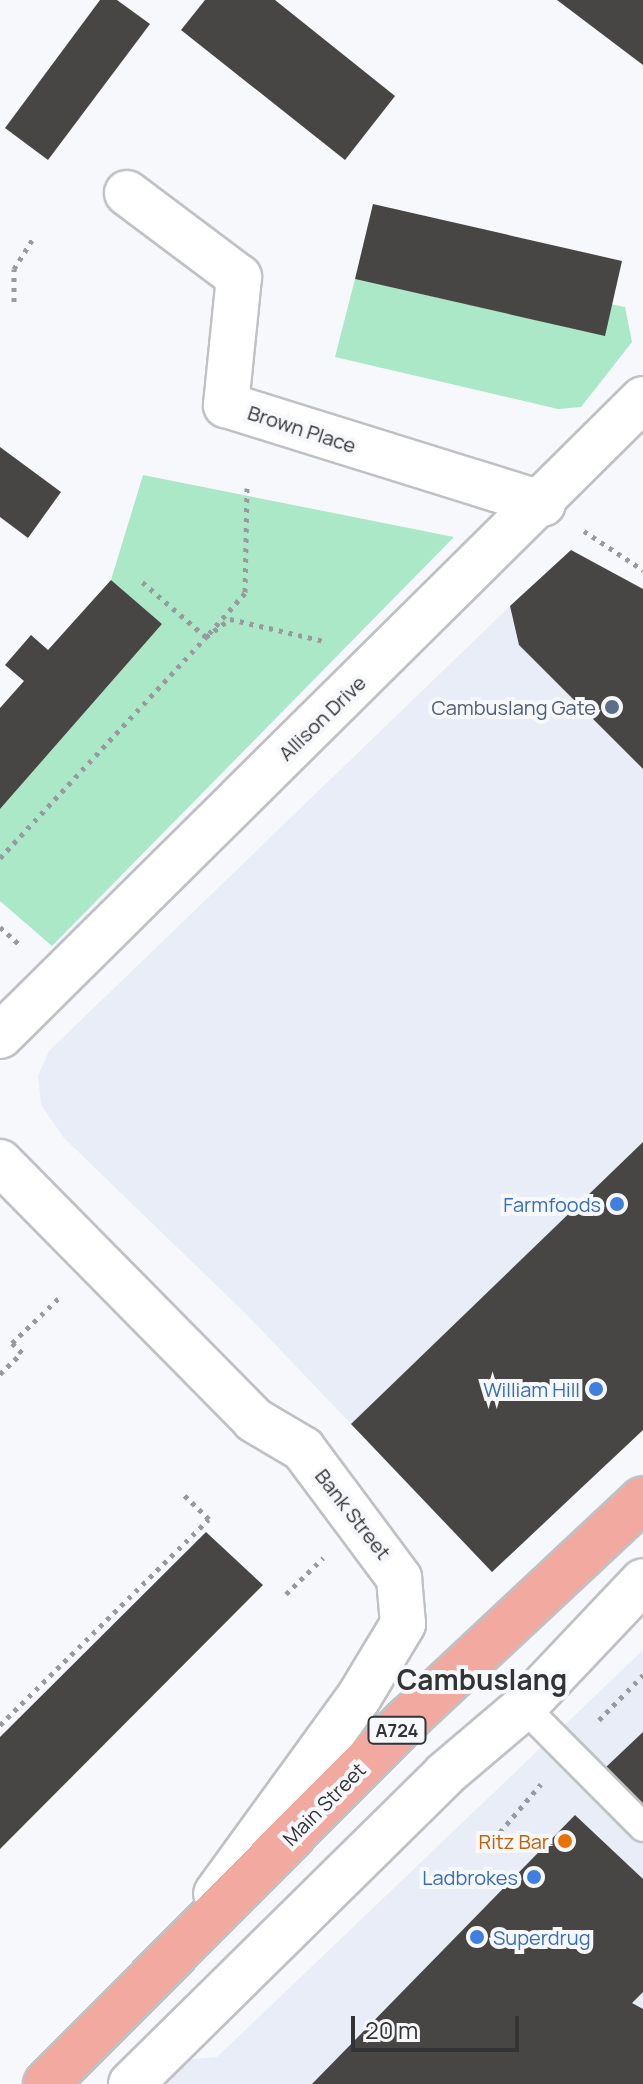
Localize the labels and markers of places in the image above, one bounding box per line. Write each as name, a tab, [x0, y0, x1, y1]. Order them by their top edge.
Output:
place label: Cambuslang Gate	[431, 695, 596, 719]
marker: Cambuslang Gate	[603, 698, 621, 716]
place label: Farmfoods	[503, 1192, 601, 1216]
marker: Farmfoods	[608, 1195, 626, 1213]
place label: William Hill	[483, 1377, 580, 1401]
marker: William Hill	[587, 1380, 605, 1398]
place label: Ritz Bar	[479, 1829, 549, 1853]
marker: Ritz Bar	[556, 1832, 574, 1850]
place label: Ladbrokes	[422, 1865, 518, 1889]
marker: Ladbrokes	[525, 1868, 543, 1886]
place label: Superdrug	[493, 1925, 591, 1949]
marker: Superdrug	[468, 1928, 486, 1946]

